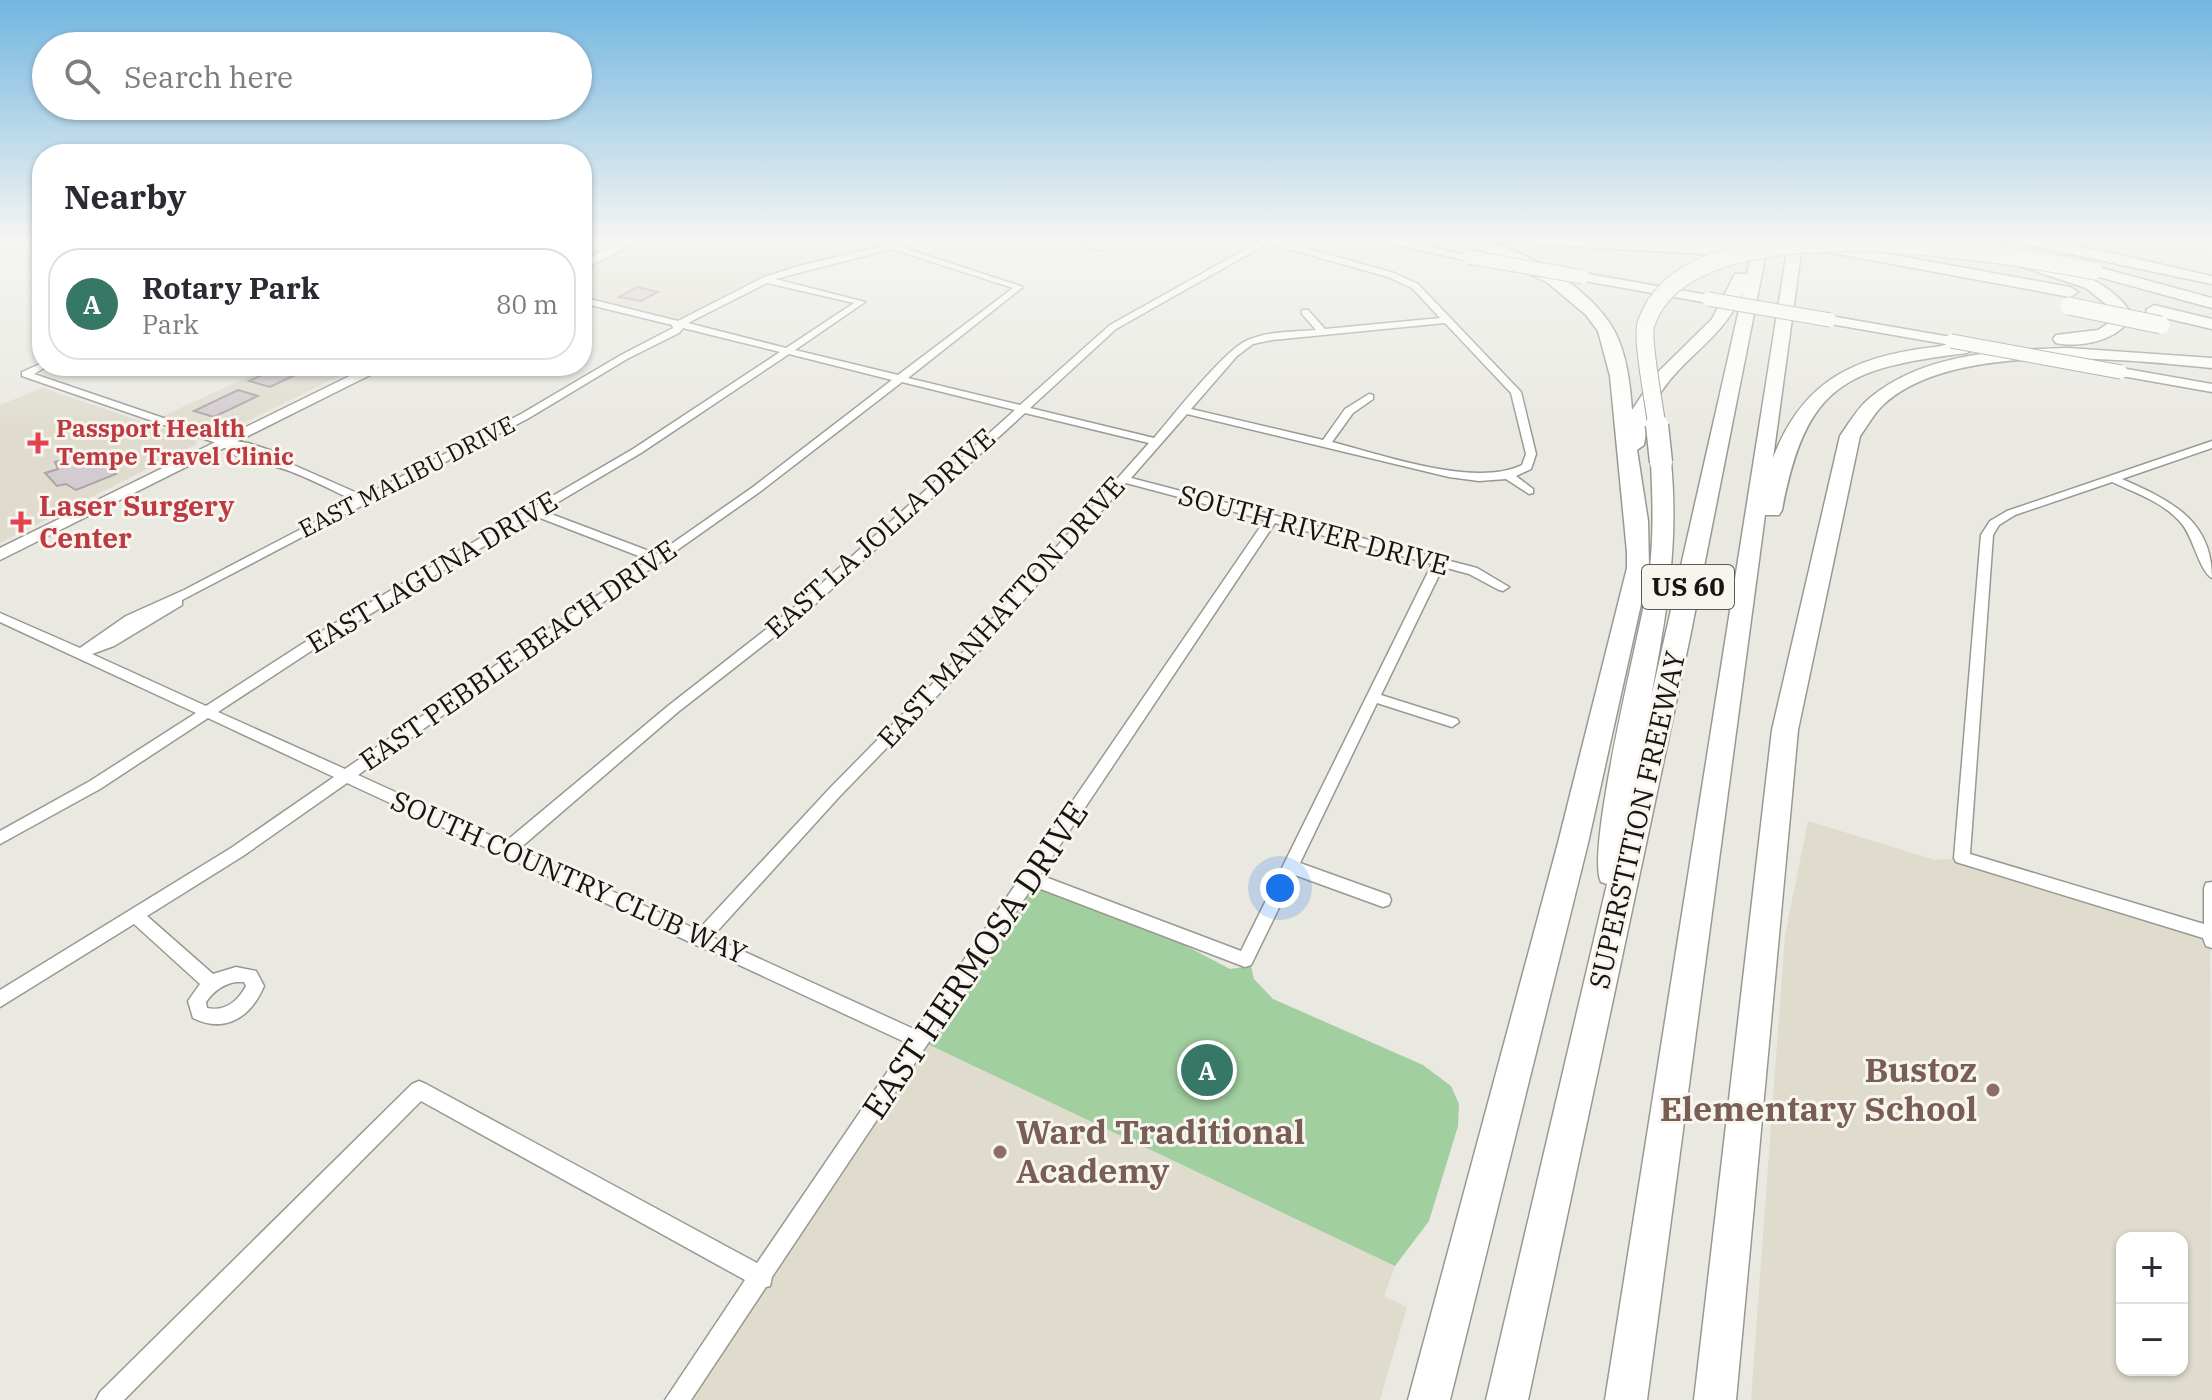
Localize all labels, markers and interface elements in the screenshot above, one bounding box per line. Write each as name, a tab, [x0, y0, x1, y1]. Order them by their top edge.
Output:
search box	[32, 32, 592, 120]
icon: search	[60, 54, 104, 98]
text: Search here	[124, 57, 293, 96]
text: Nearby	[64, 174, 186, 218]
text: Rotary Park	[142, 268, 319, 307]
text: A	[83, 287, 101, 321]
text: 80 m	[496, 287, 558, 321]
text: Park	[142, 307, 199, 341]
street label: EAST MALIBU DRIVE	[293, 408, 520, 545]
place label: Passport Health Tempe Travel Clinic	[56, 412, 294, 472]
street label: EAST LA JOLLA DRIVE	[757, 419, 1003, 646]
marker: Passport Health Tempe Travel Clinic	[27, 432, 49, 454]
street label: EAST MANHATTON DRIVE	[869, 468, 1133, 755]
street label: SOUTH RIVER DRIVE	[1175, 476, 1454, 584]
street label: EAST LAGUNA DRIVE	[300, 482, 564, 661]
place label: Laser Surgery Center	[39, 487, 235, 556]
marker: Laser Surgery Center	[10, 511, 32, 533]
street label: EAST PEBBLE BEACH DRIVE	[352, 531, 683, 778]
road number: US 60	[1642, 565, 1734, 609]
street label: SUPERSTITION FREEWAY	[1580, 647, 1693, 992]
street label: SOUTH COUNTRY CLUB WAY	[386, 781, 753, 972]
street label: EAST HERMOSA DRIVE	[851, 792, 1097, 1127]
your location	[1260, 868, 1300, 908]
pin: A	[1181, 1040, 1233, 1100]
place label: Bustoz Elementary School	[1660, 1047, 1977, 1130]
marker: Bustoz Elementary School	[1984, 1081, 2002, 1099]
place label: Ward Traditional Academy	[1016, 1109, 1305, 1192]
marker: Ward Traditional Academy	[991, 1143, 1009, 1161]
map controls	[2116, 1232, 2188, 1376]
button: +	[2116, 1232, 2188, 1304]
button: −	[2116, 1304, 2188, 1376]

